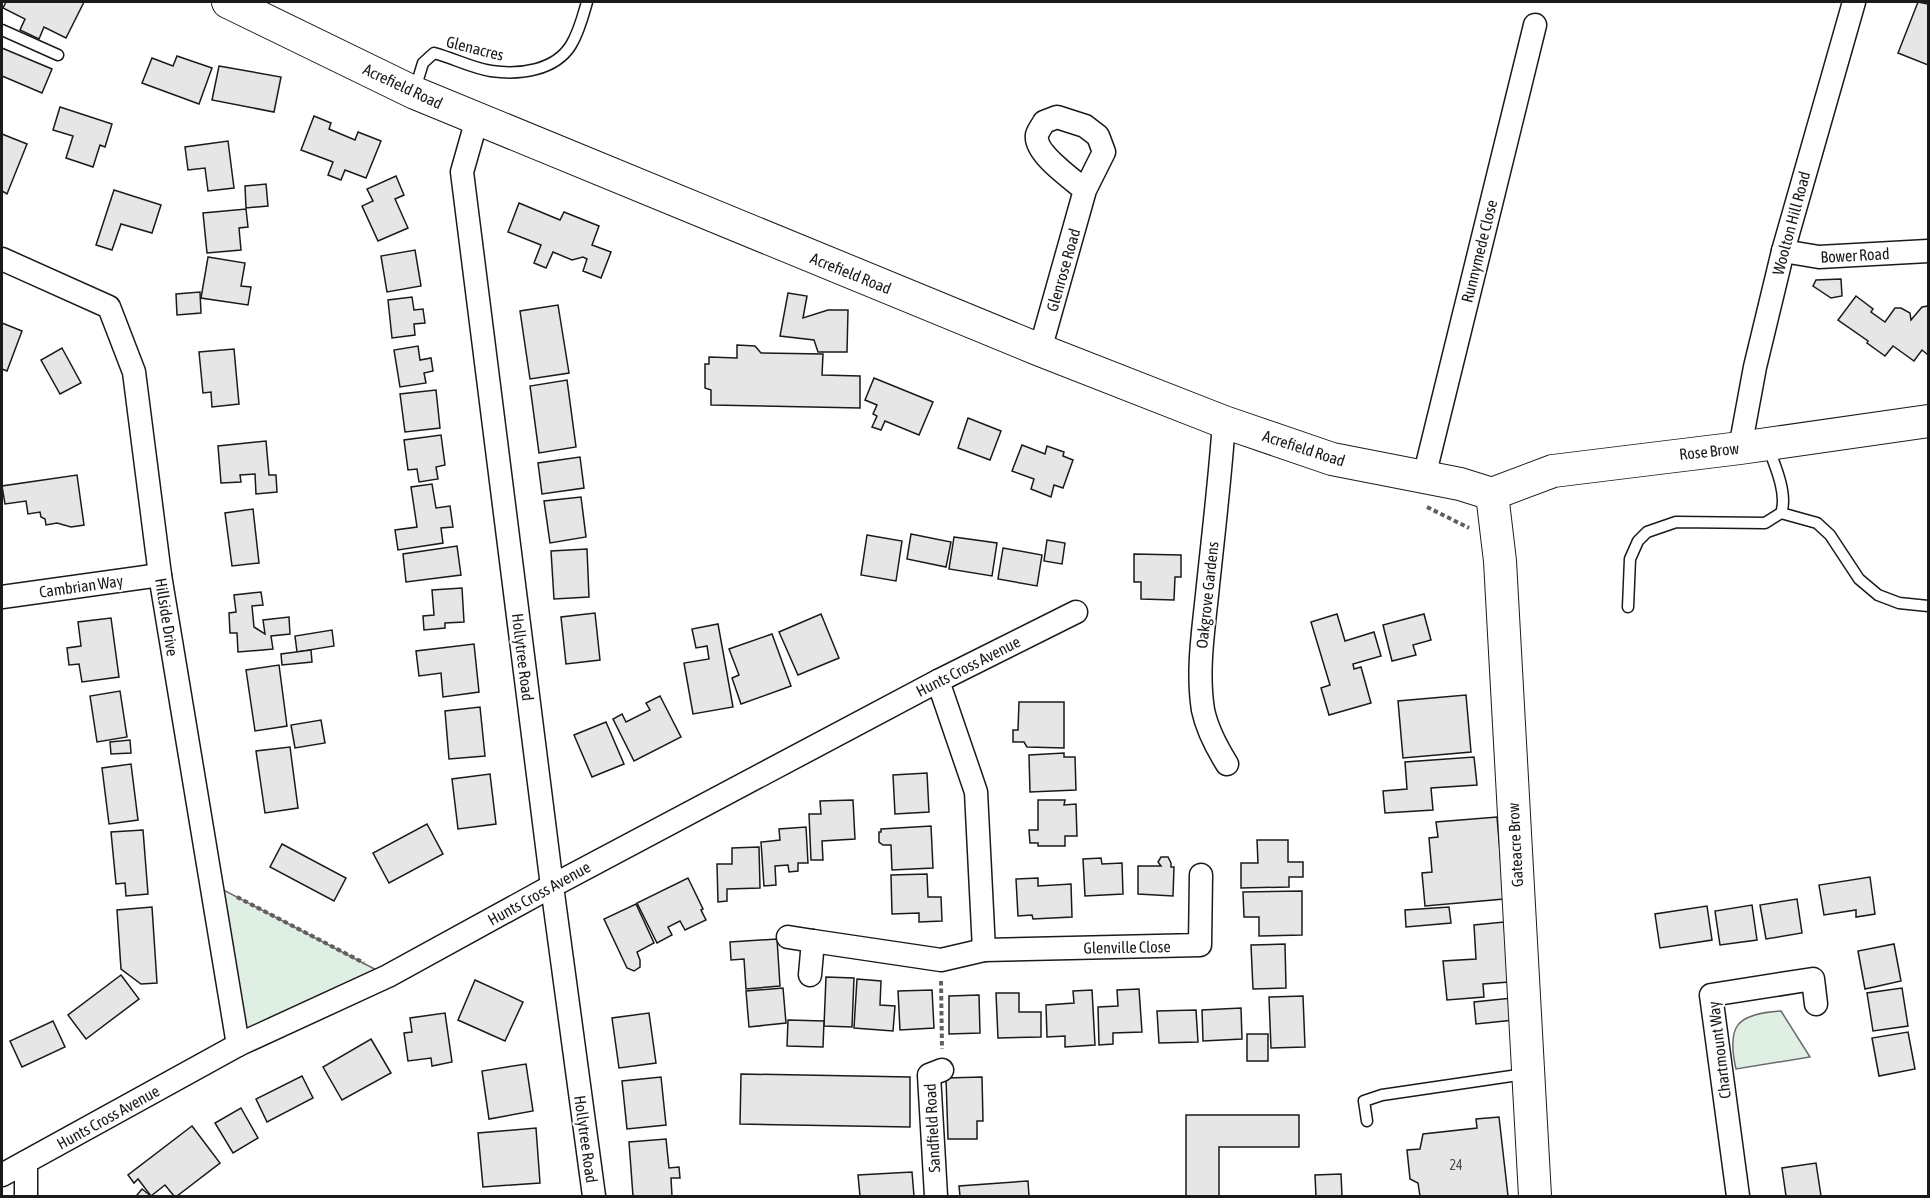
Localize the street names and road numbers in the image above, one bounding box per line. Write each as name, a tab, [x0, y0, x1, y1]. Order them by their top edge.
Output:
street label: Glenacres	[444, 32, 506, 64]
street label: Acrefield Road	[360, 60, 446, 112]
street label: Woolton Hill Road	[1769, 169, 1813, 277]
street label: Runnymede Close	[1458, 198, 1501, 305]
street label: Glenrose Road	[1043, 226, 1083, 314]
street label: Bower Road	[1820, 244, 1890, 266]
street label: Acrefield Road	[808, 249, 894, 297]
street label: Acrefield Road	[1261, 426, 1347, 470]
street label: Rose Brow	[1678, 439, 1740, 463]
street label: Oakgrove Gardens	[1192, 540, 1223, 650]
street label: Cambrian Way	[38, 571, 125, 602]
street label: Hillside Drive	[152, 577, 182, 657]
street label: Hollytree Road	[508, 612, 537, 702]
street label: Hunts Cross Avenue	[913, 632, 1023, 700]
street label: Gateacre Brow	[1504, 802, 1526, 888]
street label: Hunts Cross Avenue	[485, 857, 593, 929]
street label: Glenville Close	[1083, 937, 1171, 957]
street label: Chartmount Way	[1704, 1000, 1735, 1100]
street label: Hunts Cross Avenue	[54, 1081, 162, 1153]
street label: Sandfield Road	[921, 1083, 943, 1173]
street label: Hollytree Road	[570, 1094, 601, 1184]

